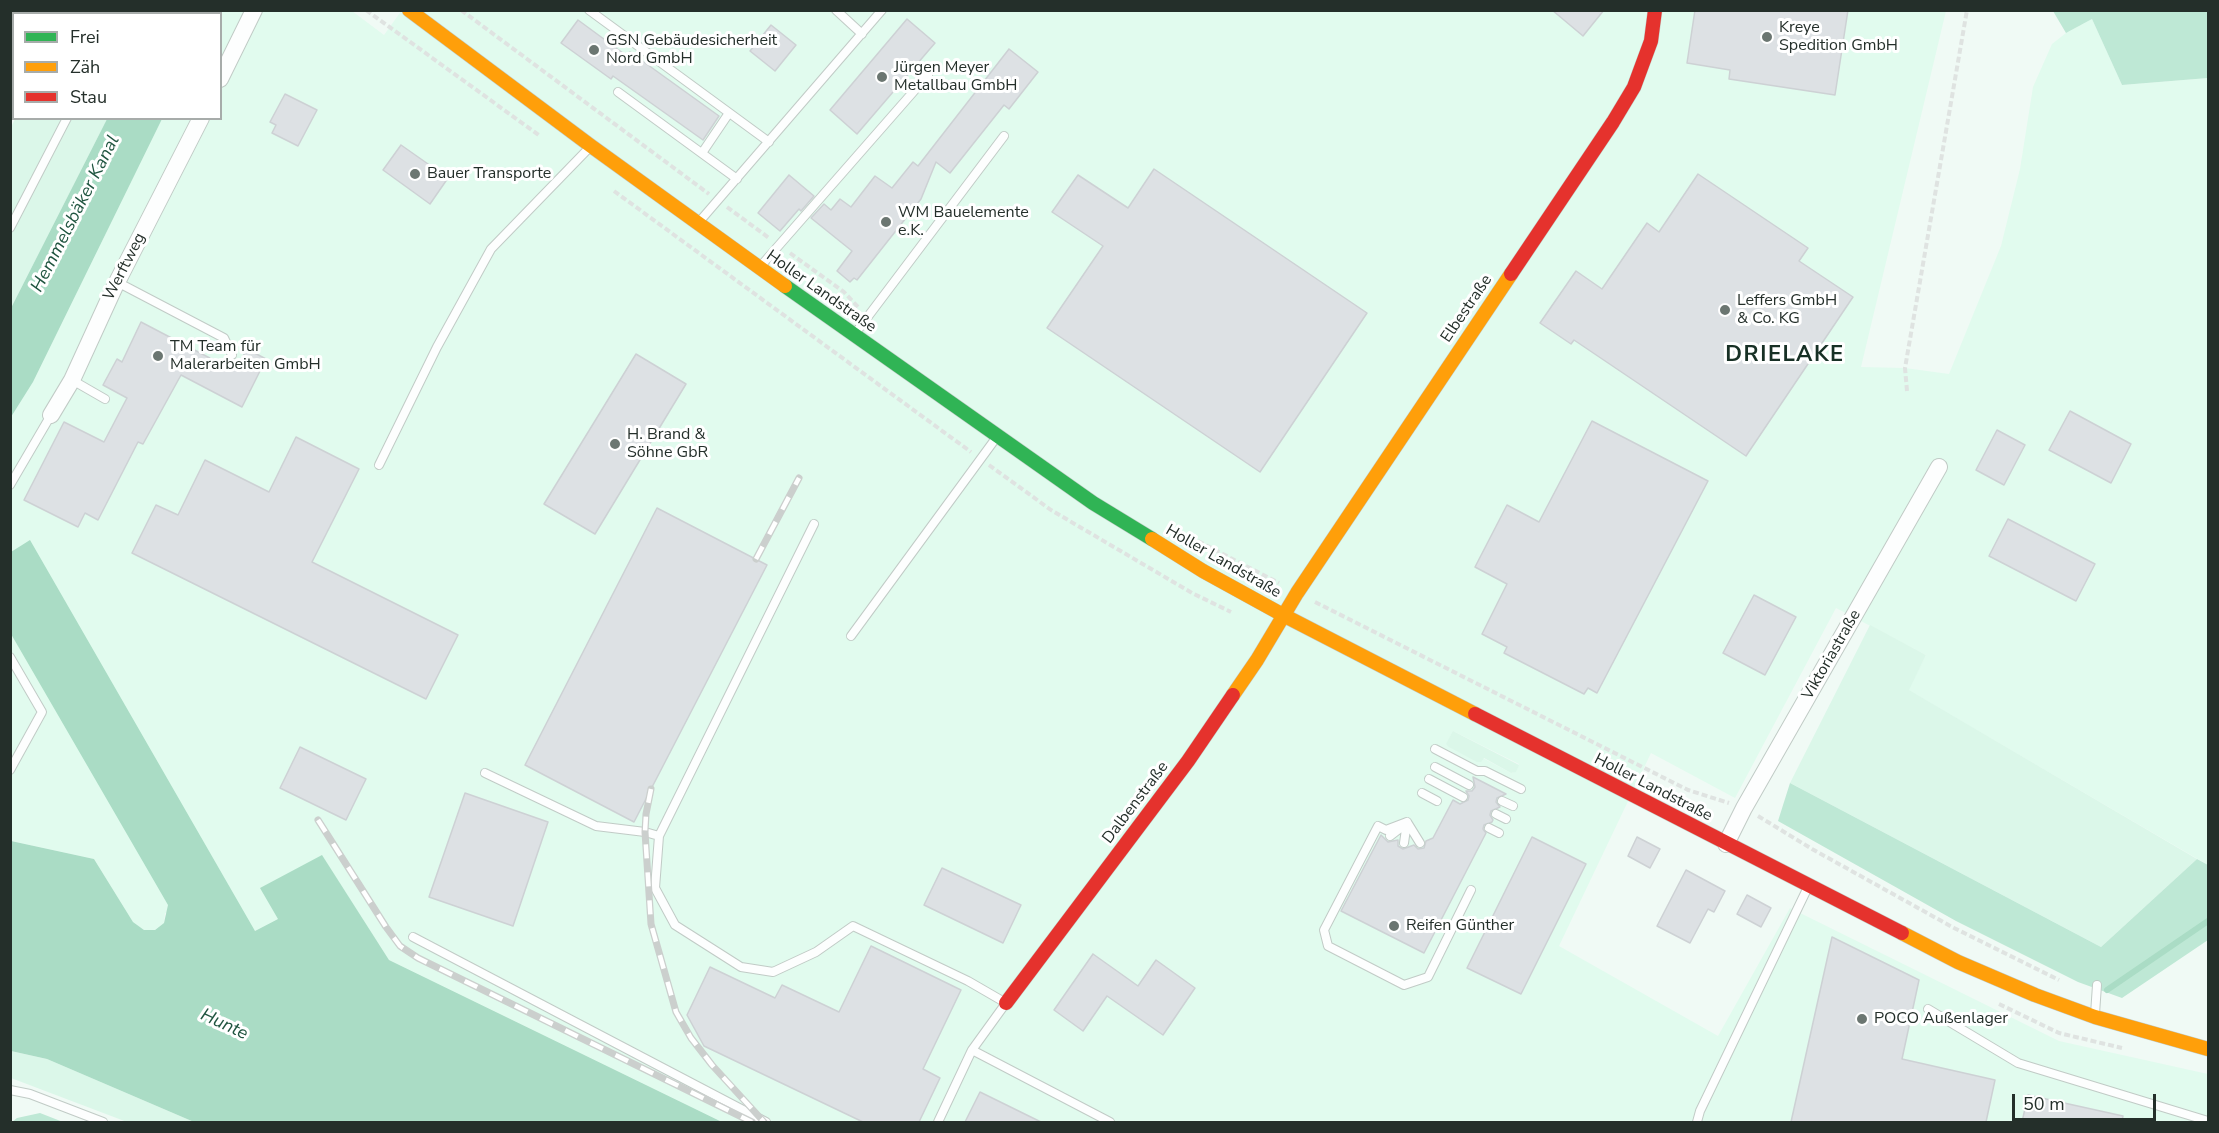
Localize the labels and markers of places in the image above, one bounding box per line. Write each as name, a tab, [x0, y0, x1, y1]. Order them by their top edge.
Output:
place label: Kreye Spedition GmbH	[1779, 18, 1898, 56]
marker: Kreye Spedition GmbH	[1760, 30, 1774, 44]
place label: GSN Gebäudesicherheit Nord GmbH	[606, 31, 777, 69]
marker: GSN Gebäudesicherheit Nord GmbH	[587, 43, 601, 57]
place label: Jürgen Meyer Metallbau GmbH	[894, 58, 1017, 96]
marker: Jürgen Meyer Metallbau GmbH	[875, 70, 889, 84]
place label: Bauer Transporte	[427, 164, 551, 184]
marker: Bauer Transporte	[408, 167, 422, 181]
place label: WM Bauelemente e.K.	[898, 203, 1029, 241]
marker: WM Bauelemente e.K.	[879, 215, 893, 229]
place label: Leffers GmbH & Co. KG	[1737, 291, 1837, 329]
marker: Leffers GmbH & Co. KG	[1718, 303, 1732, 317]
place label: TM Team für Malerarbeiten GmbH	[170, 337, 321, 375]
marker: TM Team für Malerarbeiten GmbH	[151, 349, 165, 363]
place label: H. Brand & Söhne GbR	[627, 425, 708, 463]
marker: H. Brand & Söhne GbR	[608, 437, 622, 451]
place label: Reifen Günther	[1406, 916, 1514, 936]
marker: Reifen Günther	[1387, 919, 1401, 933]
place label: POCO Außenlager	[1874, 1009, 2008, 1029]
marker: POCO Außenlager	[1855, 1012, 1869, 1026]

